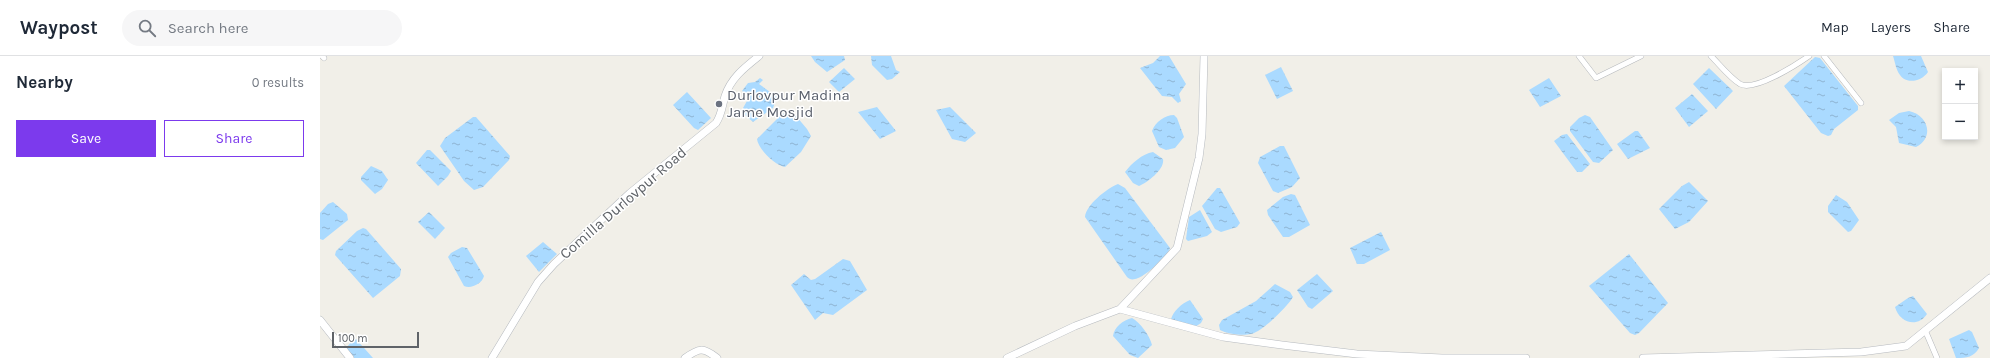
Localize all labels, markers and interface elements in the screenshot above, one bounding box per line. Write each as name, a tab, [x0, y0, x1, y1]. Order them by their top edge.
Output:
search box	[122, 10, 402, 46]
text: Waypost	[20, 17, 98, 39]
icon: search	[136, 17, 158, 39]
text: Search here	[168, 19, 248, 37]
text: Map	[1821, 19, 1849, 36]
text: Layers	[1871, 19, 1911, 36]
text: Share	[1933, 19, 1970, 36]
map controls	[1942, 68, 1978, 140]
button: +	[1942, 68, 1978, 104]
text: Nearby	[16, 72, 73, 92]
text: 0 results	[252, 75, 304, 90]
place label: Durlovpur Madina Jame Mosjid	[727, 86, 850, 121]
marker: Durlovpur Madina Jame Mosjid	[714, 99, 724, 109]
button: −	[1942, 104, 1978, 140]
button: Save	[16, 120, 156, 157]
button: Share	[164, 120, 304, 157]
street label: Comilla Durlovpur Road	[556, 143, 690, 263]
scale bar	[332, 330, 419, 349]
text: 100 m	[338, 332, 368, 345]

